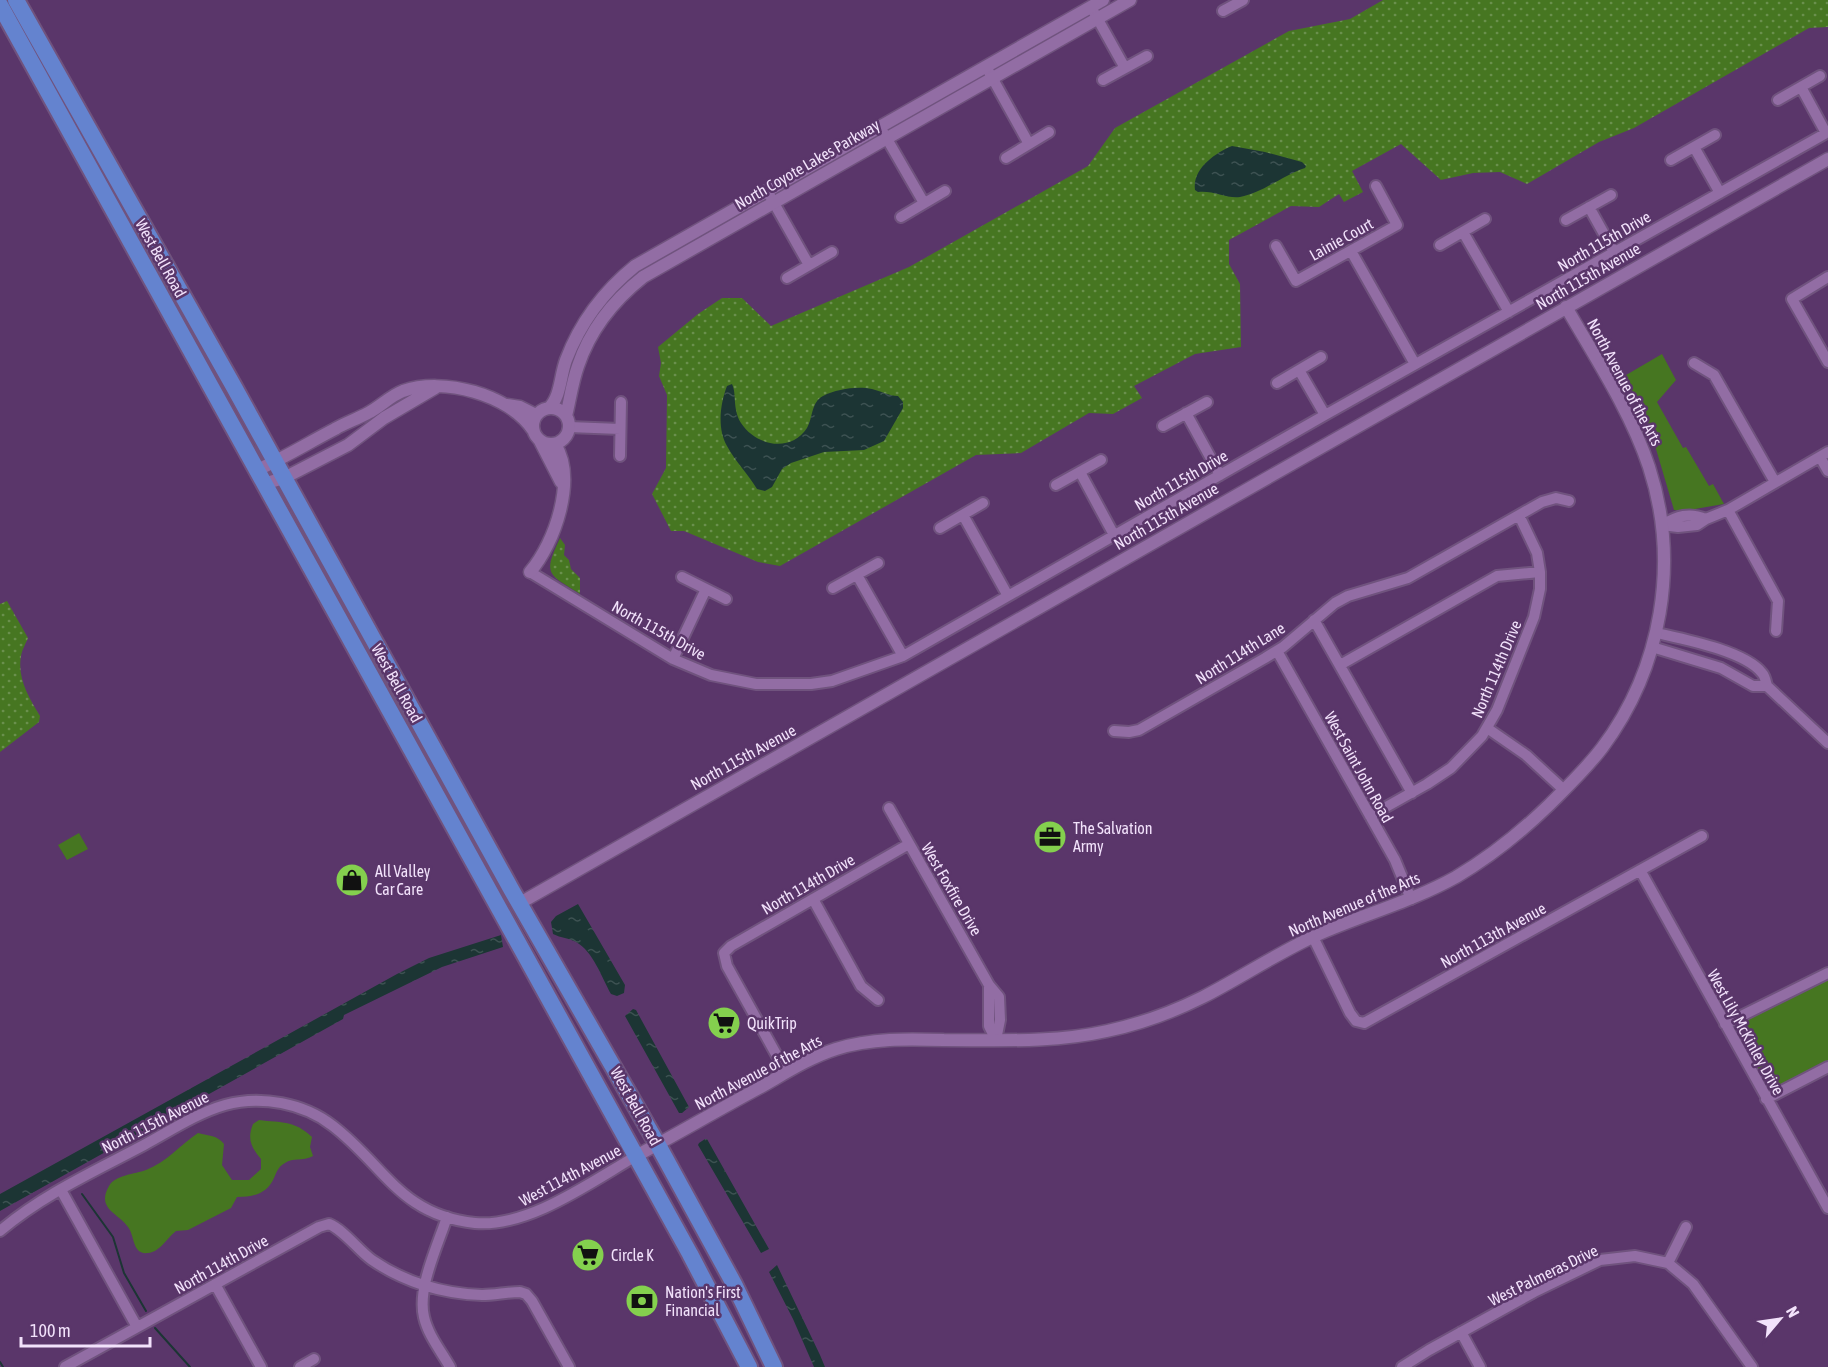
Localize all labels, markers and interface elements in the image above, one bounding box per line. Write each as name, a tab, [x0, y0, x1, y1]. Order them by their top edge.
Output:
street label: North Coyote Lakes Parkway	[731, 115, 883, 214]
street label: North 115th Drive	[1554, 207, 1654, 275]
street label: Lainie Court	[1306, 214, 1376, 264]
street label: West Bell Road	[132, 216, 190, 300]
street label: North 115th Avenue	[1533, 239, 1643, 313]
street label: North Avenue of the Arts	[1584, 315, 1666, 449]
street label: North 115th Drive	[1131, 446, 1231, 514]
street label: North 115th Avenue	[1111, 479, 1221, 553]
street label: North 115th Drive	[609, 597, 709, 663]
street label: North 114th Drive	[1467, 617, 1525, 721]
street label: North 114th Lane	[1192, 618, 1288, 688]
street label: West Bell Road	[368, 641, 426, 725]
street label: West Saint John Road	[1321, 708, 1397, 826]
street label: North 115th Avenue	[687, 721, 799, 793]
office icon: The Salvation Army	[1032, 819, 1068, 855]
place label: The Salvation Army	[1073, 819, 1153, 856]
street label: West Foxfire Drive	[918, 839, 986, 939]
street label: North 114th Drive	[758, 850, 858, 918]
shop icon: All Valley Car Care	[334, 862, 370, 898]
place label: All Valley Car Care	[375, 862, 431, 898]
street label: North Avenue of the Arts	[1286, 868, 1423, 940]
street label: North 113th Avenue	[1437, 899, 1549, 971]
street label: West Lily McKinley Drive	[1703, 966, 1788, 1098]
supermarket icon: QuikTrip	[706, 1005, 742, 1041]
place label: QuikTrip	[747, 1014, 797, 1033]
street label: North Avenue of the Arts	[691, 1031, 825, 1113]
street label: West Bell Road	[607, 1064, 665, 1148]
street label: North 115th Avenue	[99, 1087, 211, 1157]
street label: West 114th Avenue	[516, 1141, 624, 1209]
street label: North 114th Drive	[171, 1231, 271, 1297]
supermarket icon: Circle K	[570, 1237, 606, 1273]
street label: West Palmeras Drive	[1485, 1241, 1601, 1309]
place label: Circle K	[611, 1246, 654, 1264]
bank icon: Nation's First Financial	[624, 1283, 660, 1319]
place label: Nation's First Financial	[665, 1283, 741, 1319]
north arrow	[1750, 1289, 1810, 1349]
text: N	[1783, 1303, 1803, 1320]
scale bar	[21, 1310, 150, 1348]
text: 100 m	[30, 1320, 71, 1341]

